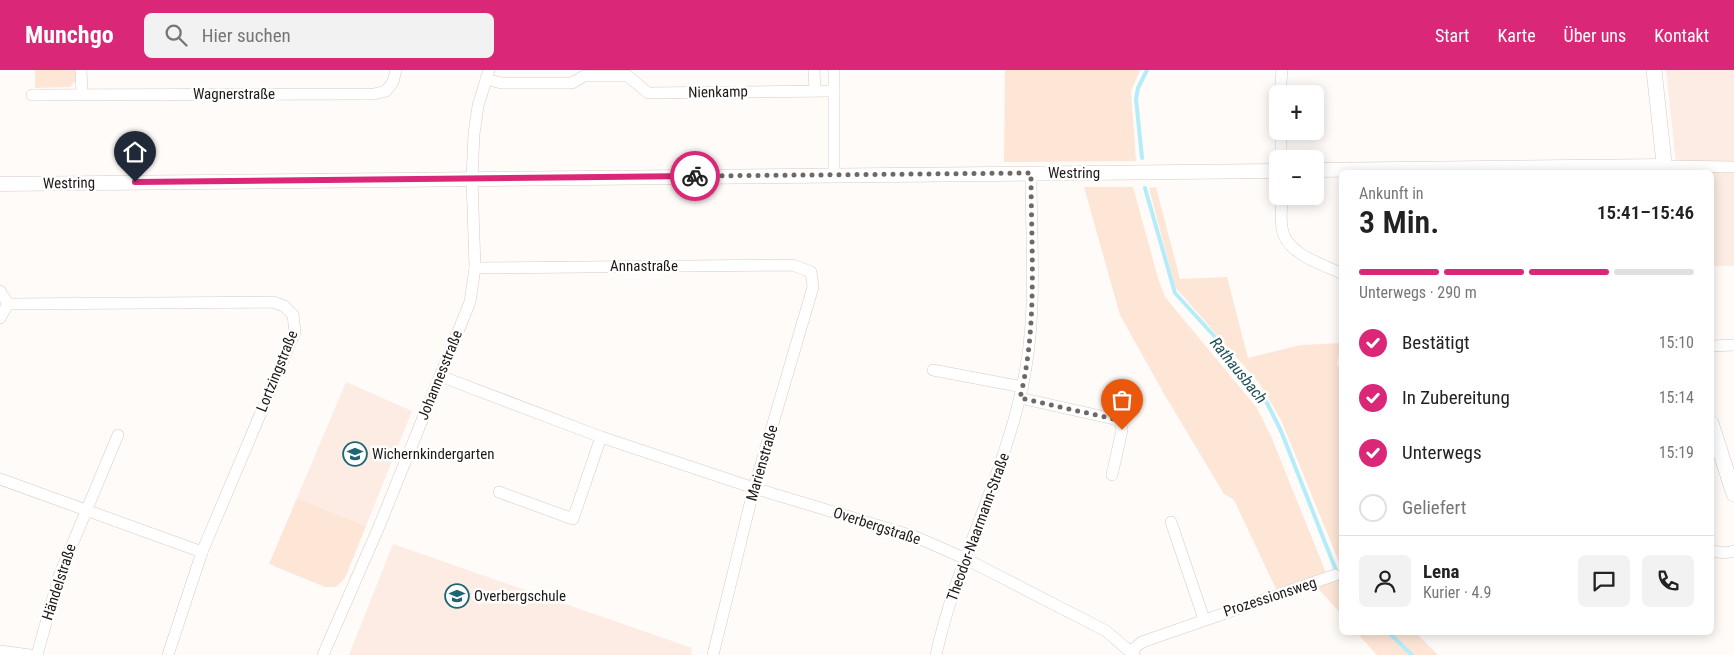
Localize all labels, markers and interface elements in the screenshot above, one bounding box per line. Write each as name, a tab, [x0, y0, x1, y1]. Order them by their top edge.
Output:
search box	[144, 13, 494, 58]
text: Munchgo	[25, 21, 114, 49]
icon: search	[162, 21, 190, 49]
text: Hier suchen	[202, 24, 291, 47]
text: Start	[1435, 25, 1469, 46]
text: Karte	[1497, 25, 1536, 46]
text: Über uns	[1564, 25, 1626, 46]
text: Kontakt	[1654, 25, 1709, 46]
street label: Nienkamp	[688, 82, 748, 102]
street label: Wagnerstraße	[193, 85, 275, 103]
map controls	[1269, 85, 1324, 205]
button: +	[1269, 85, 1324, 140]
pin	[114, 131, 156, 182]
icon: home	[121, 138, 149, 166]
button: −	[1269, 150, 1324, 205]
courier	[670, 151, 720, 201]
icon: bike	[681, 162, 709, 190]
street label: Westring	[1048, 164, 1100, 182]
street label: Westring	[43, 174, 95, 192]
text: Ankunft in	[1359, 184, 1424, 203]
text: 15:41–15:46	[1597, 201, 1694, 224]
text: 3 Min.	[1359, 203, 1439, 241]
street label: Annastraße	[610, 257, 678, 275]
text: Unterwegs · 290 m	[1359, 283, 1477, 302]
street label: Johannesstraße	[414, 327, 466, 423]
street label: Lortzingstraße	[252, 328, 302, 414]
icon: check	[1359, 329, 1387, 357]
text: Bestätigt	[1402, 331, 1470, 354]
water label: Rathausbach	[1206, 333, 1271, 407]
text: 15:10	[1659, 333, 1694, 352]
pin	[1101, 379, 1143, 430]
icon: check	[1359, 384, 1387, 412]
icon: bag	[1108, 386, 1136, 414]
text: In Zubereitung	[1402, 386, 1510, 409]
text: 15:14	[1659, 388, 1694, 407]
street label: Marienstraße	[743, 423, 781, 503]
icon: check	[1359, 439, 1387, 467]
school or university icon: Wichernkindergarten	[342, 441, 368, 467]
text: Unterwegs	[1402, 441, 1482, 464]
text: 15:19	[1659, 443, 1694, 462]
place label: Wichernkindergarten	[372, 445, 495, 463]
street label: Theodor-Naarmann-Straße	[943, 450, 1013, 604]
text: Geliefert	[1402, 496, 1466, 519]
street label: Overbergstraße	[831, 503, 923, 549]
street label: Händelstraße	[38, 542, 80, 622]
button: person	[1359, 555, 1411, 607]
button: chat	[1578, 555, 1630, 607]
button: phone	[1642, 555, 1694, 607]
text: Lena	[1423, 560, 1460, 583]
street label: Prozessionsweg	[1221, 574, 1319, 620]
school or university icon: Overbergschule	[444, 583, 470, 609]
text: Kurier · 4.9	[1423, 583, 1491, 602]
place label: Overbergschule	[474, 587, 566, 605]

